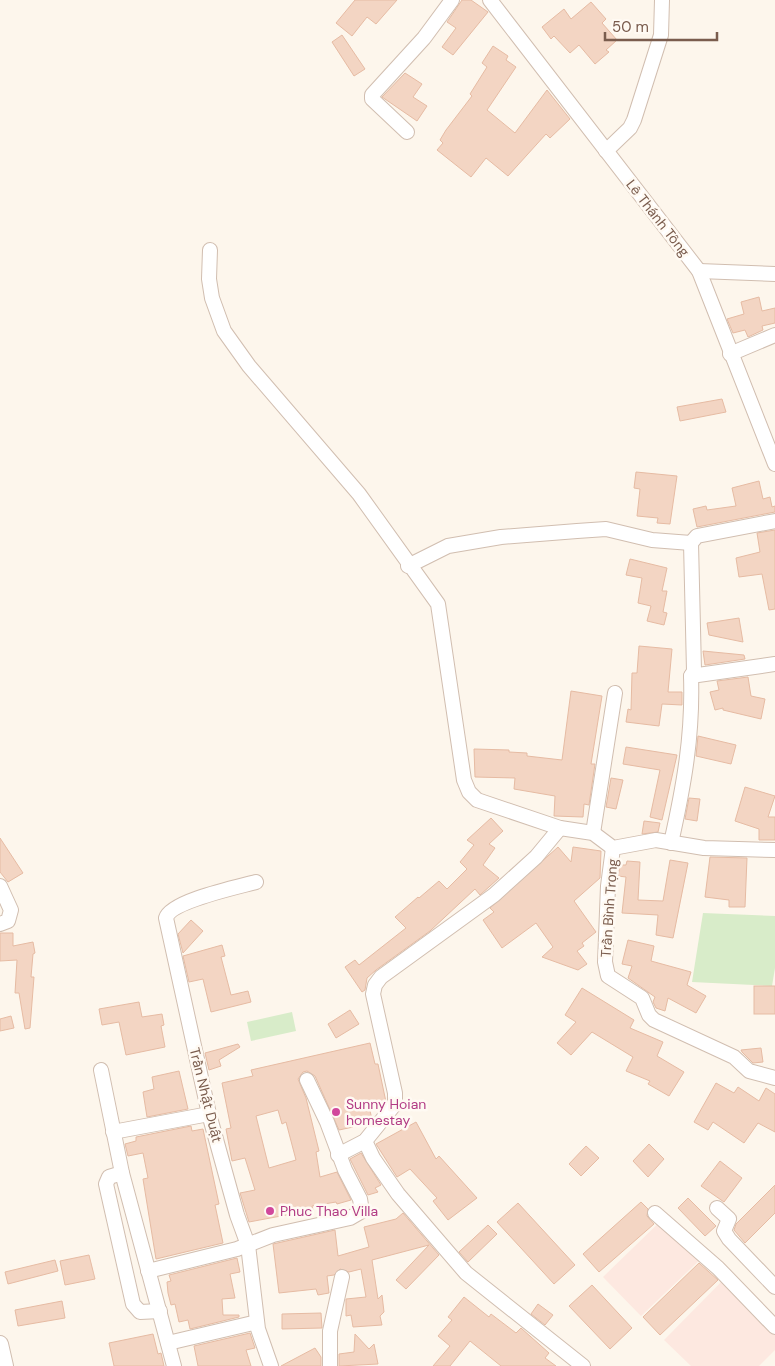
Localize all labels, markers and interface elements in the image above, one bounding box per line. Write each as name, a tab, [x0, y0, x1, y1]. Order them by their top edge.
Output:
scale bar	[605, 10, 718, 42]
text: 50 m	[612, 17, 649, 37]
street label: Lê Thánh Tông	[622, 176, 694, 260]
street label: Trần Bình Trọng	[597, 858, 621, 958]
street label: Trần Nhật Duật	[186, 1046, 226, 1144]
place label: Sunny Hoian homestay	[346, 1095, 426, 1129]
marker: Sunny Hoian homestay	[330, 1106, 342, 1118]
place label: Phuc Thao Villa	[280, 1202, 378, 1220]
marker: Phuc Thao Villa	[264, 1205, 276, 1217]

